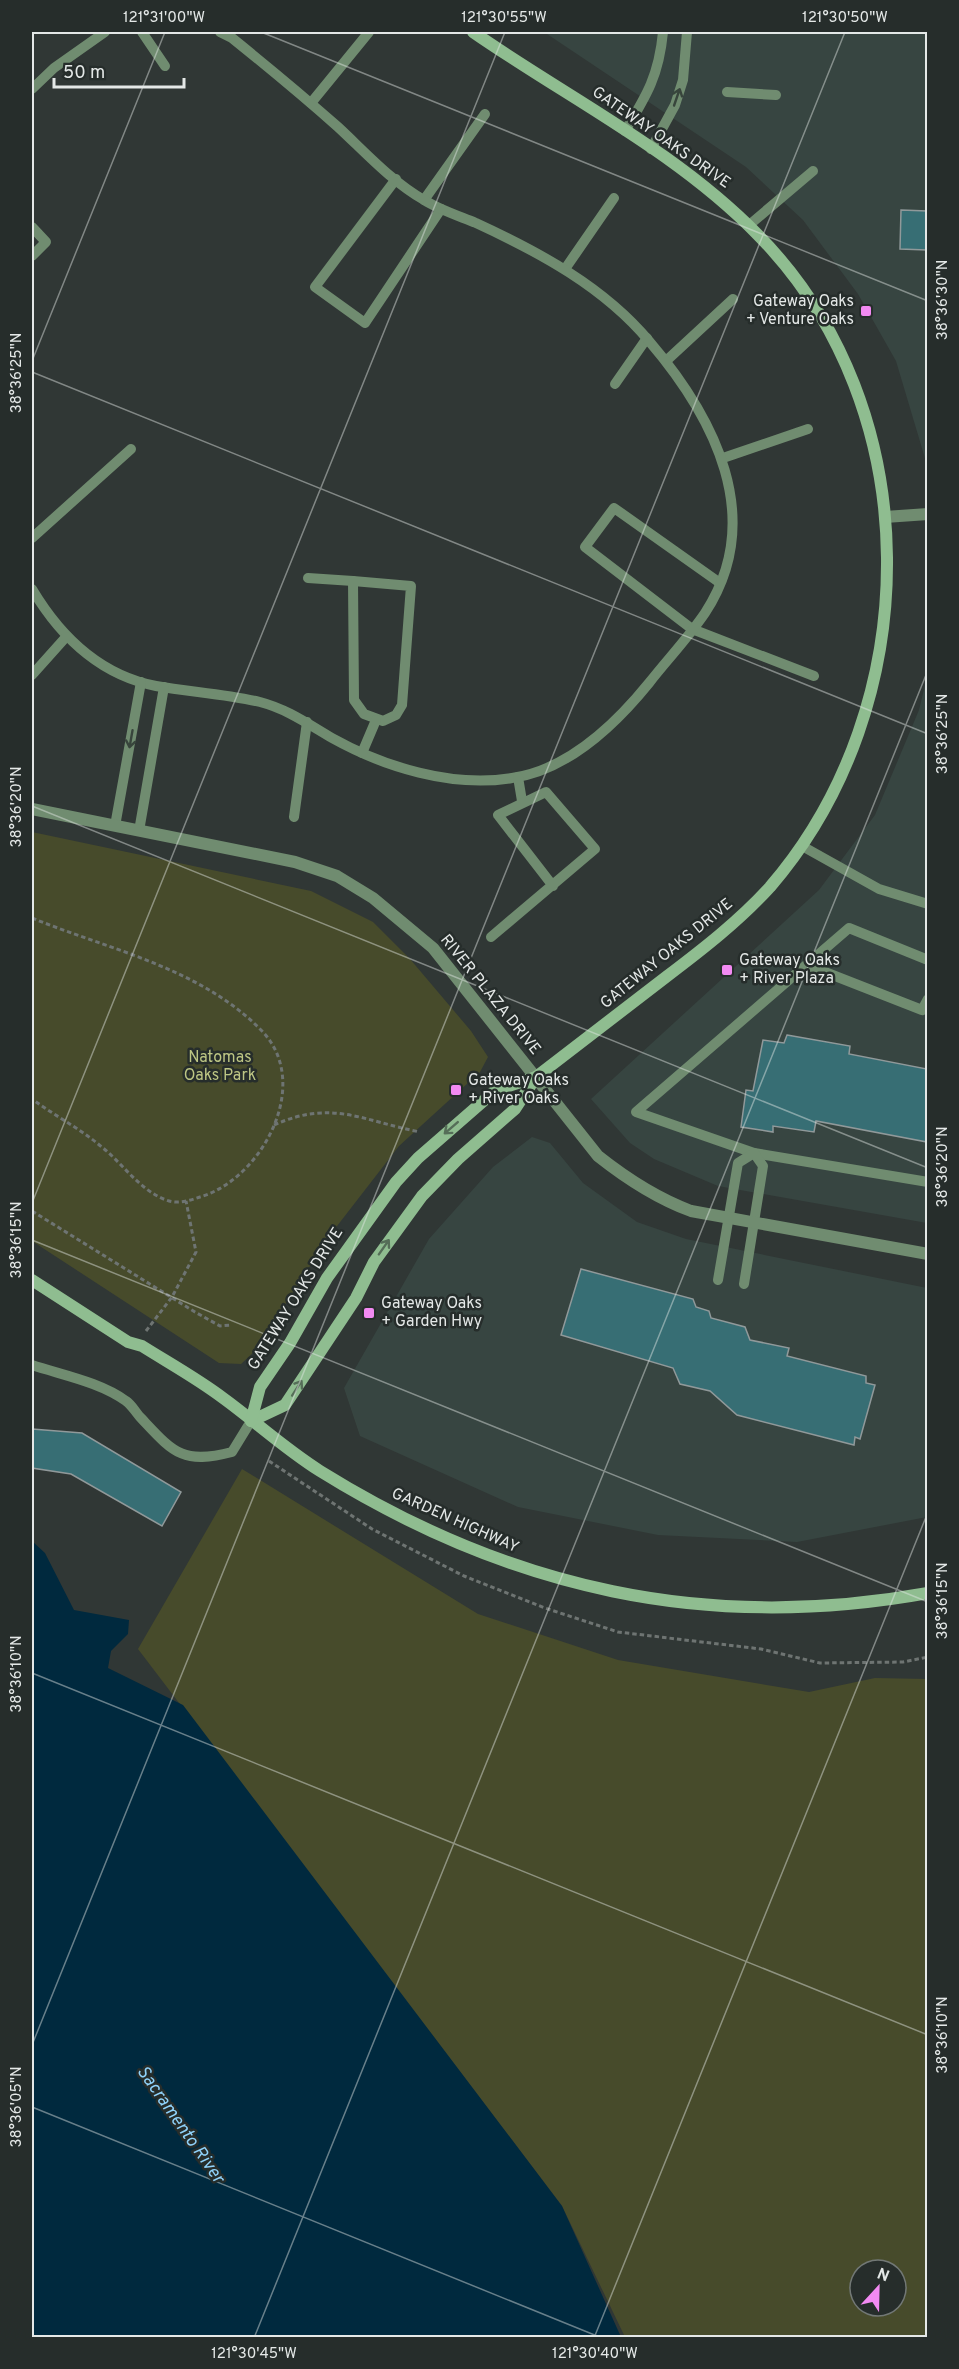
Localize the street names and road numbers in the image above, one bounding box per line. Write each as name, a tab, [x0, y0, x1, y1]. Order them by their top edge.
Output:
street label: GATEWAY OAKS DRIVE	[588, 83, 734, 193]
street label: GATEWAY OAKS DRIVE	[597, 894, 737, 1014]
street label: RIVER PLAZA DRIVE	[435, 931, 545, 1059]
street label: GATEWAY OAKS DRIVE	[244, 1224, 348, 1374]
street label: GARDEN HIGHWAY	[388, 1484, 522, 1558]

